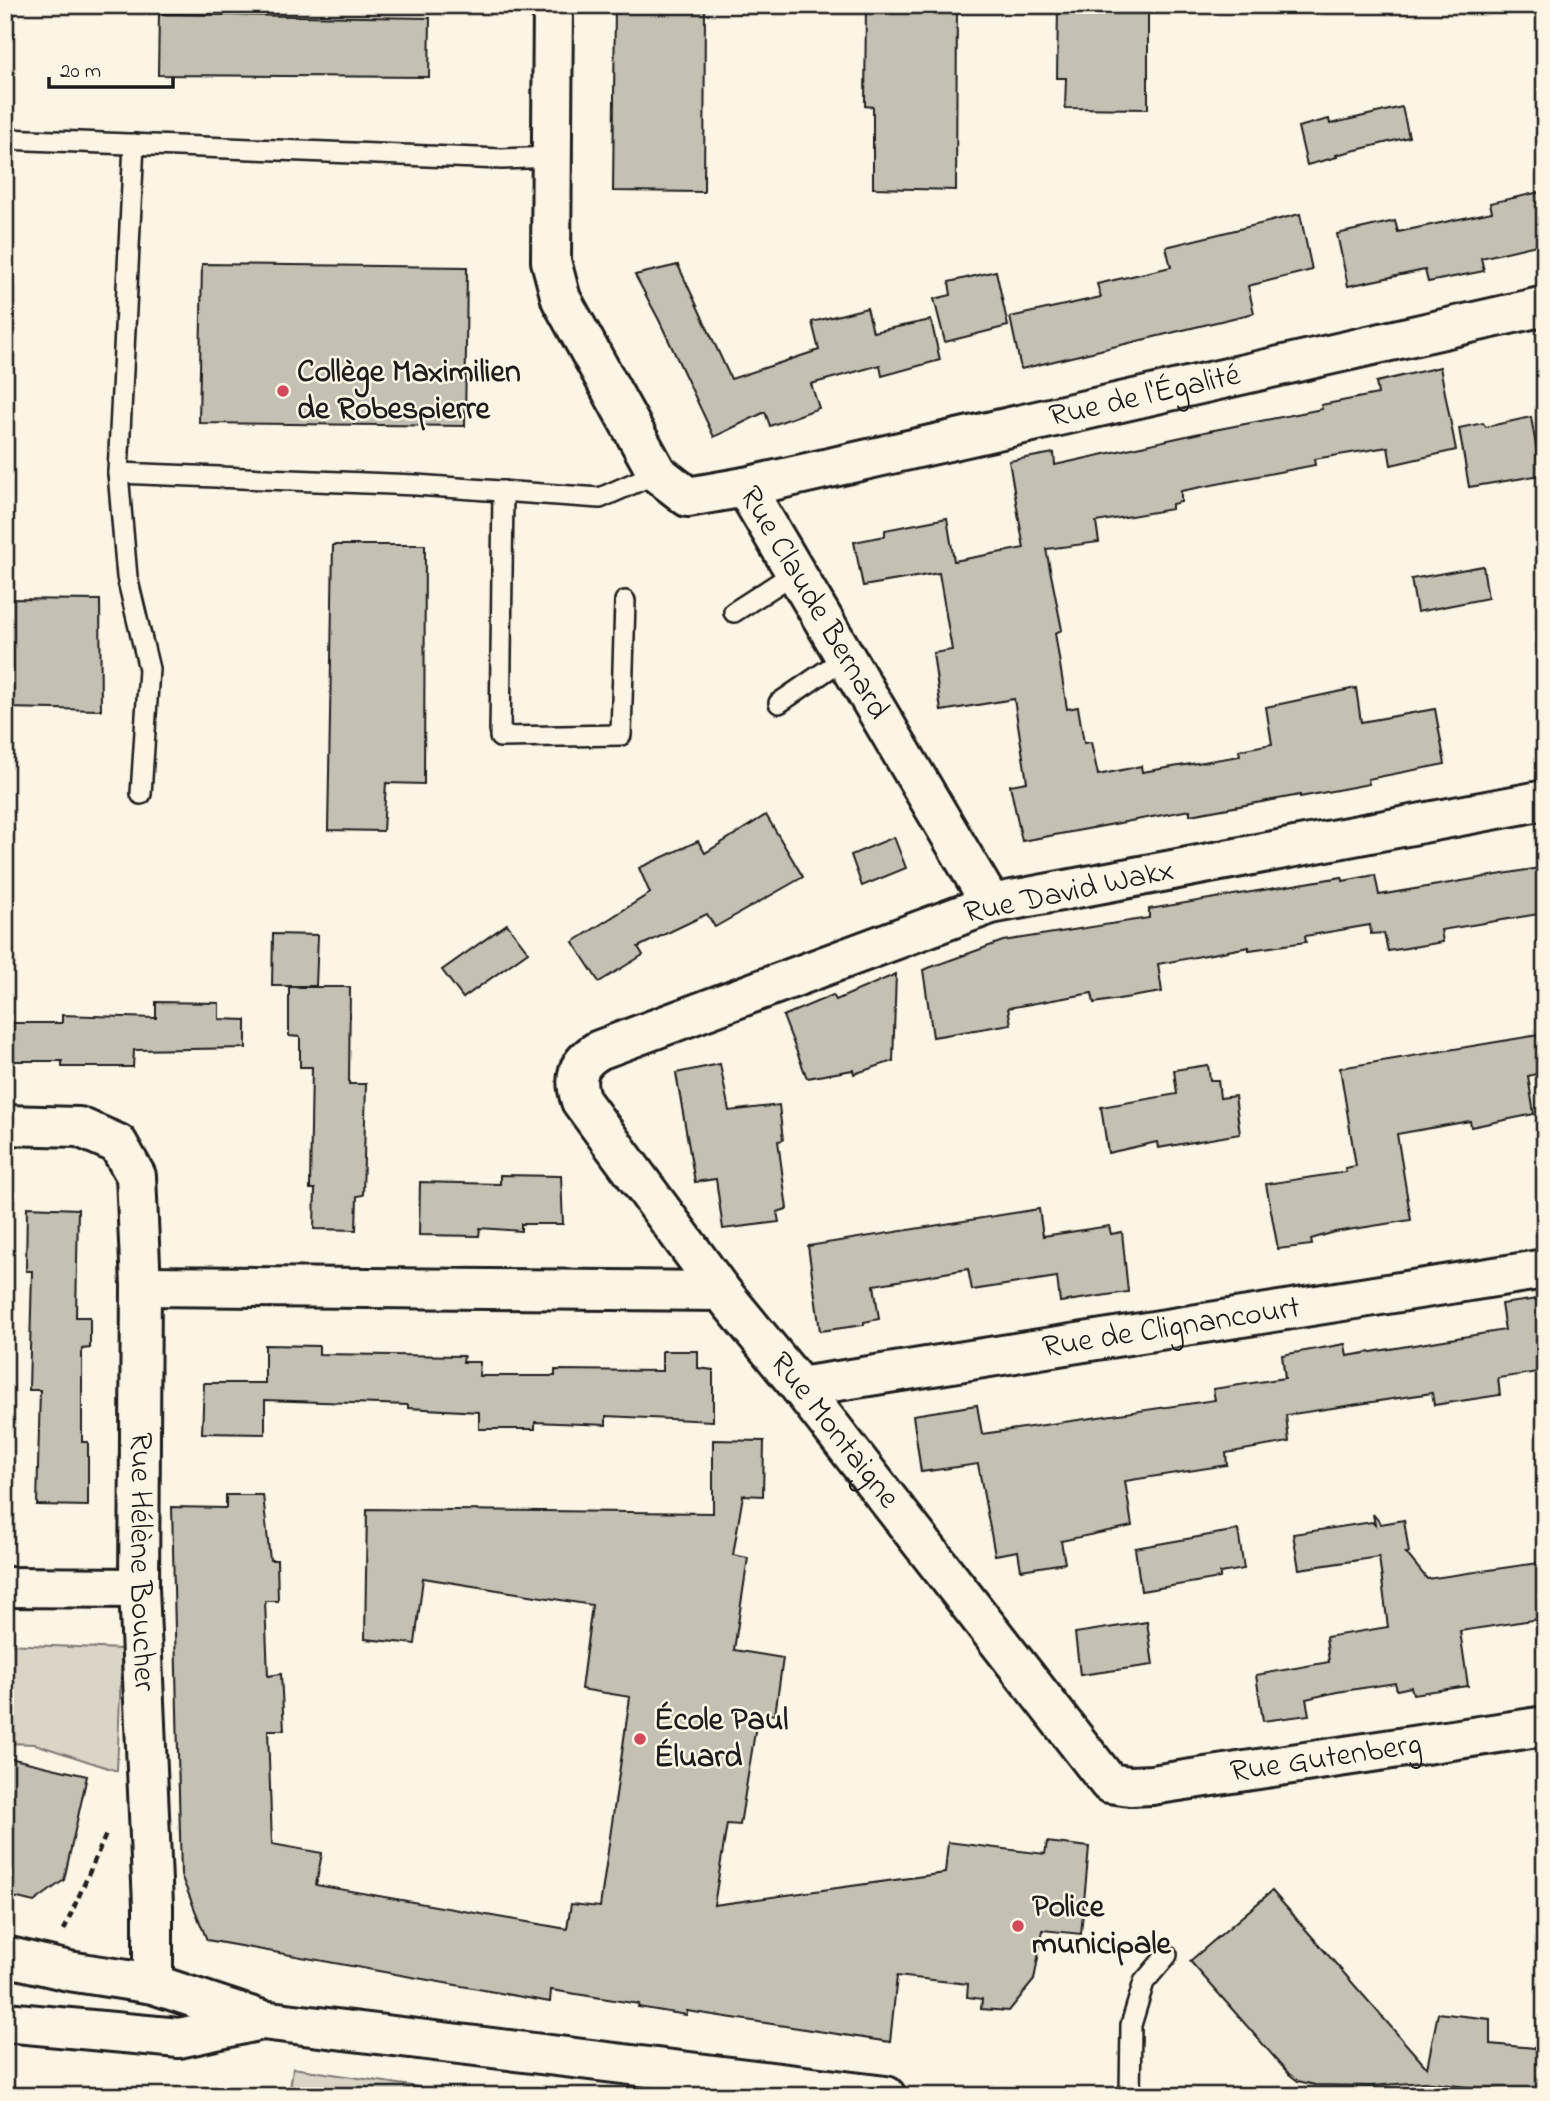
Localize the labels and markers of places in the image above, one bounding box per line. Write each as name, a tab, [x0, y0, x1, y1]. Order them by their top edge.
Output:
place label: Collège Maximilien de Robespierre	[297, 350, 521, 434]
marker: Collège Maximilien de Robespierre	[275, 383, 291, 399]
place label: École Paul Éluard	[654, 1698, 788, 1782]
marker: École Paul Éluard	[632, 1731, 648, 1747]
place label: Police municipale	[1032, 1885, 1173, 1969]
marker: Police municipale	[1010, 1918, 1026, 1934]

